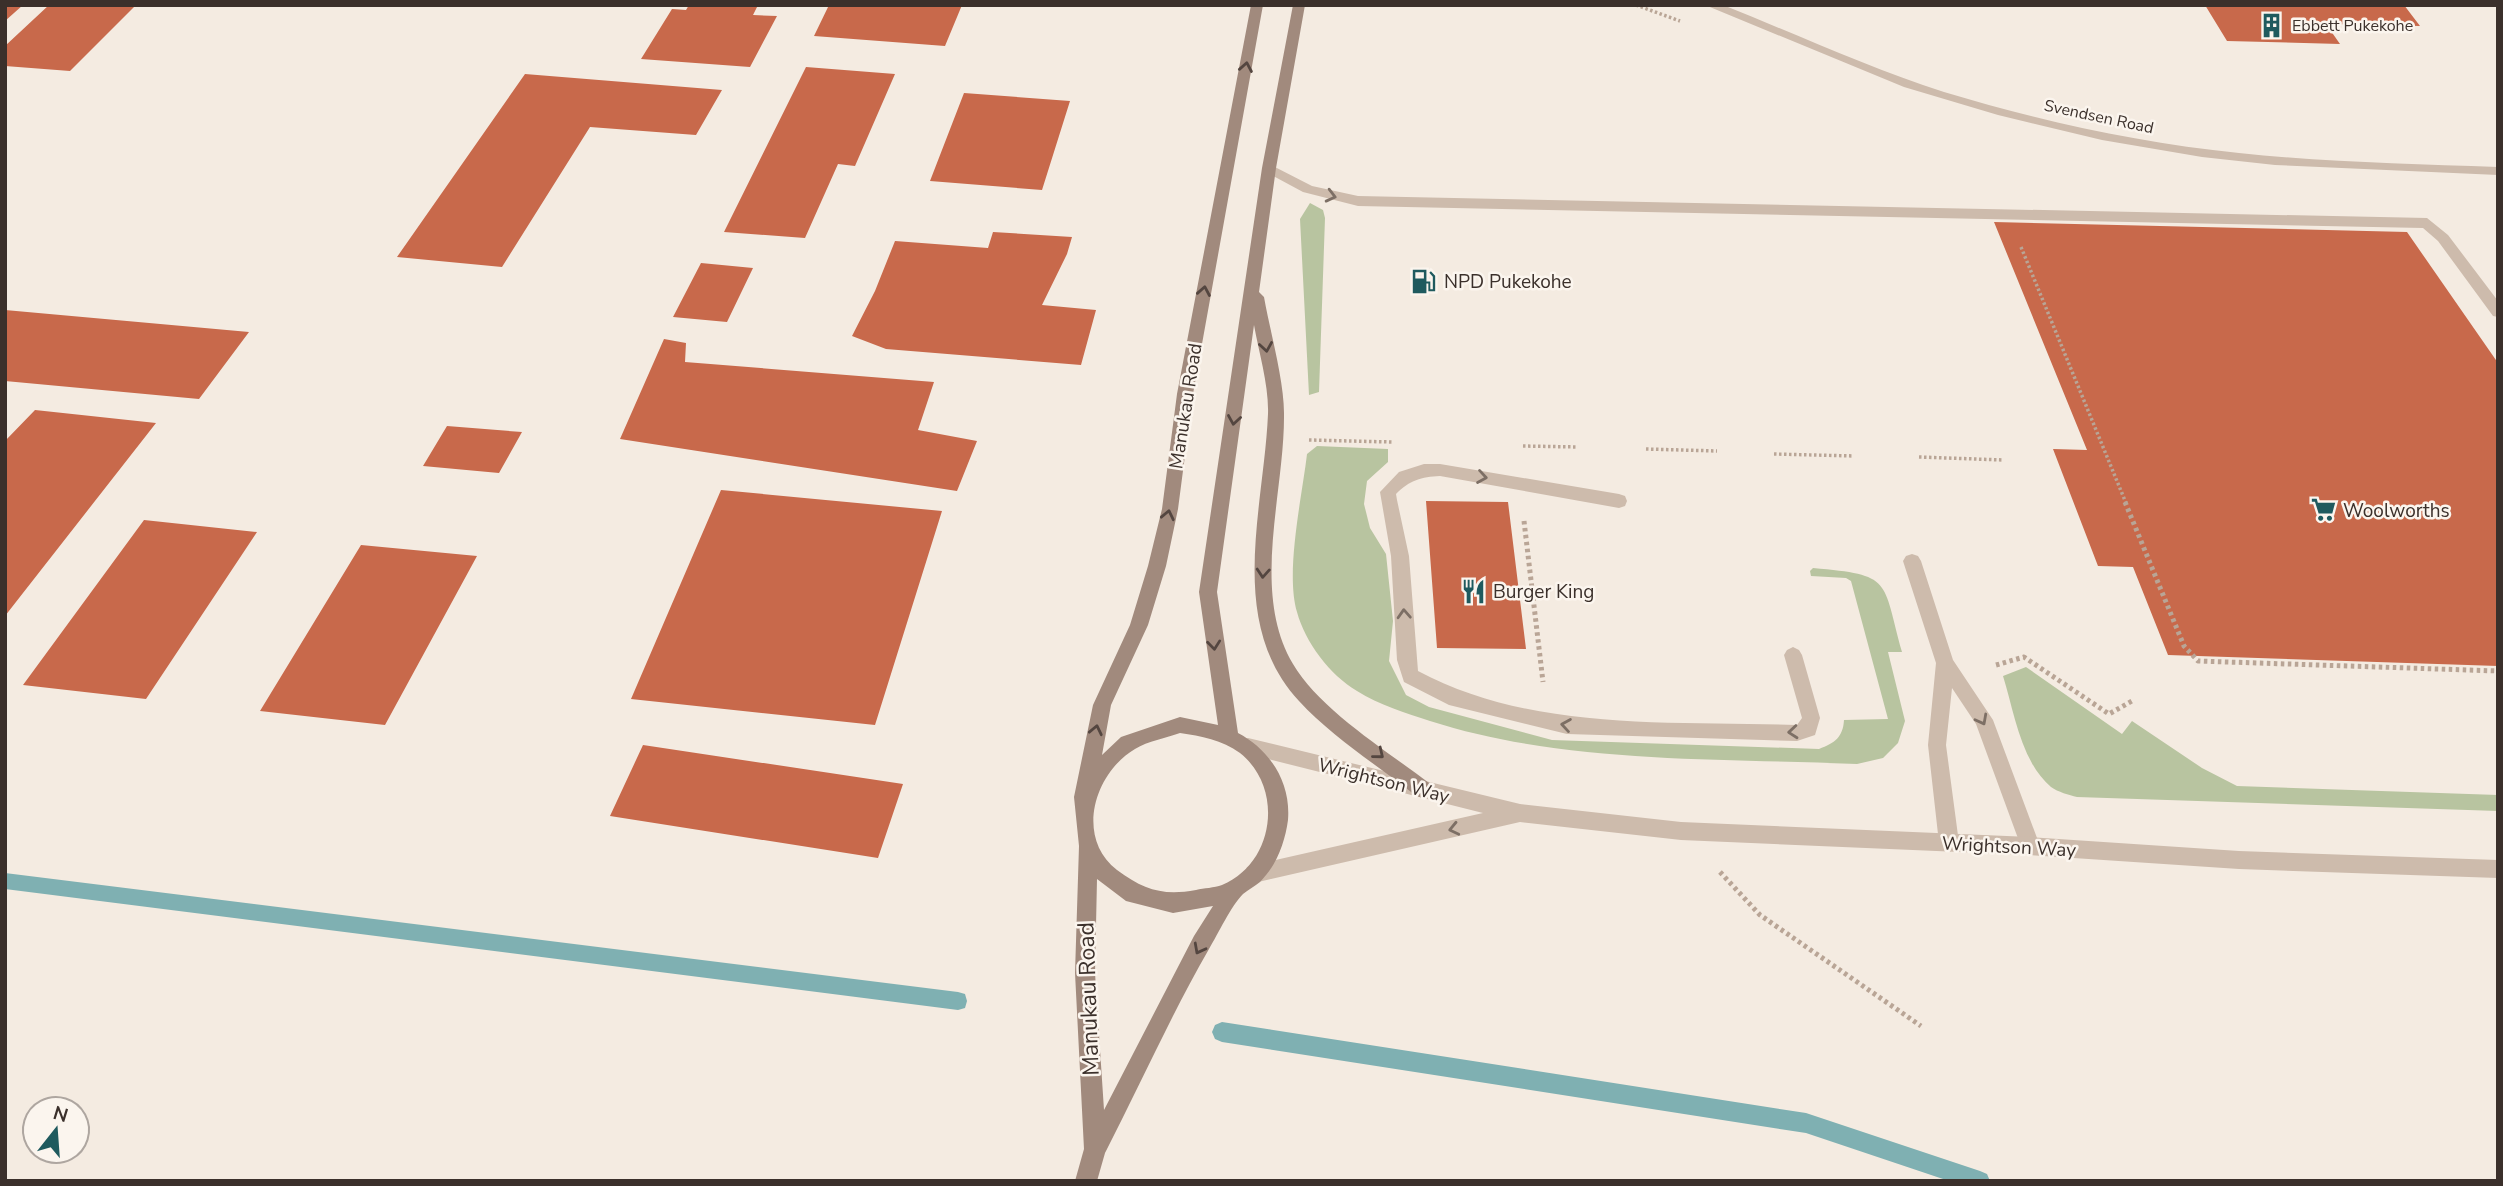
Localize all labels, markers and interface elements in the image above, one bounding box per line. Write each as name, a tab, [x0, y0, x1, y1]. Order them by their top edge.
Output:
building icon: Ebbett Pukekohe	[2258, 11, 2286, 39]
place label: Ebbett Pukekohe	[2292, 15, 2413, 37]
one-way arrow	[1237, 61, 1252, 73]
street label: Svendsen Road	[2042, 95, 2156, 139]
one-way arrow	[1325, 188, 1337, 202]
fuel station icon: NPD Pukekohe	[1410, 267, 1438, 295]
place label: NPD Pukekohe	[1444, 269, 1572, 295]
one-way arrow	[1196, 285, 1211, 297]
street label: Manukau Road	[1163, 341, 1209, 471]
one-way arrow	[1258, 341, 1273, 353]
one-way arrow	[1227, 414, 1242, 426]
one-way arrow	[1476, 469, 1488, 484]
supermarket icon: Woolworths	[2309, 496, 2337, 524]
place label: Woolworths	[2343, 498, 2450, 524]
one-way arrow	[1160, 509, 1175, 521]
one-way arrow	[1256, 568, 1271, 579]
restaurant icon: Burger King	[1459, 577, 1487, 605]
place label: Burger King	[1493, 579, 1594, 605]
one-way arrow	[1396, 608, 1411, 619]
one-way arrow	[1206, 640, 1221, 651]
one-way arrow	[1974, 713, 1987, 725]
one-way arrow	[1560, 718, 1572, 733]
one-way arrow	[1088, 724, 1103, 736]
one-way arrow	[1787, 724, 1799, 739]
one-way arrow	[1372, 746, 1384, 759]
street label: Wrightson Way	[1315, 752, 1452, 810]
one-way arrow	[1448, 821, 1460, 835]
street label: Wrightson Way	[1941, 830, 2077, 864]
street label: Manukau Road	[1070, 922, 1107, 1076]
one-way arrow	[1193, 941, 1207, 954]
north arrow	[21, 1095, 91, 1165]
text: N	[50, 1100, 71, 1129]

